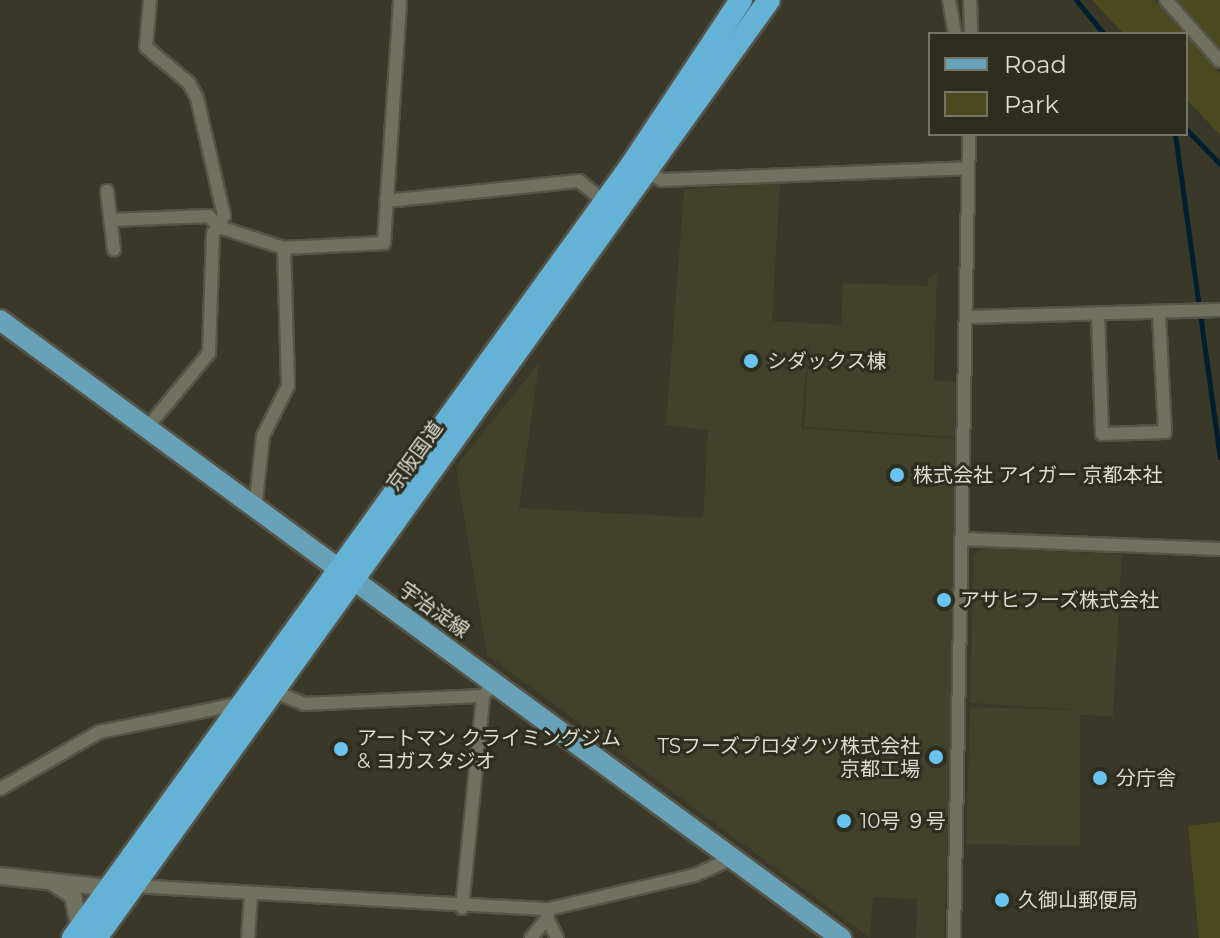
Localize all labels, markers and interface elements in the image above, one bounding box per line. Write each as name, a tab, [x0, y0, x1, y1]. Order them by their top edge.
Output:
legend	[928, 32, 1188, 136]
text: Road	[1004, 50, 1067, 79]
text: Park	[1004, 90, 1059, 119]
place label: シダックス棟	[767, 349, 887, 373]
marker: シダックス棟	[742, 352, 760, 370]
street label: 京阪国道	[382, 417, 448, 495]
place label: 株式会社 アイガー 京都本社	[913, 463, 1163, 487]
marker: 株式会社 アイガー 京都本社	[888, 466, 906, 484]
street label: 宇治淀線	[394, 577, 474, 643]
place label: アサヒフーズ株式会社	[960, 588, 1160, 612]
marker: アサヒフーズ株式会社	[935, 591, 953, 609]
place label: アートマン クライミングジム & ヨガスタジオ	[357, 726, 621, 773]
place label: TSフーズプロダクツ株式会社 京都工場	[656, 734, 920, 781]
marker: アートマン クライミングジム & ヨガスタジオ	[332, 740, 350, 758]
marker: TSフーズプロダクツ株式会社 京都工場	[927, 748, 945, 766]
place label: 分庁舎	[1116, 766, 1176, 790]
marker: 分庁舎	[1091, 769, 1109, 787]
place label: 10号 ９号	[860, 809, 946, 833]
marker: 10号 ９号	[835, 812, 853, 830]
place label: 久御山郵便局	[1018, 888, 1138, 912]
marker: 久御山郵便局	[993, 891, 1011, 909]

